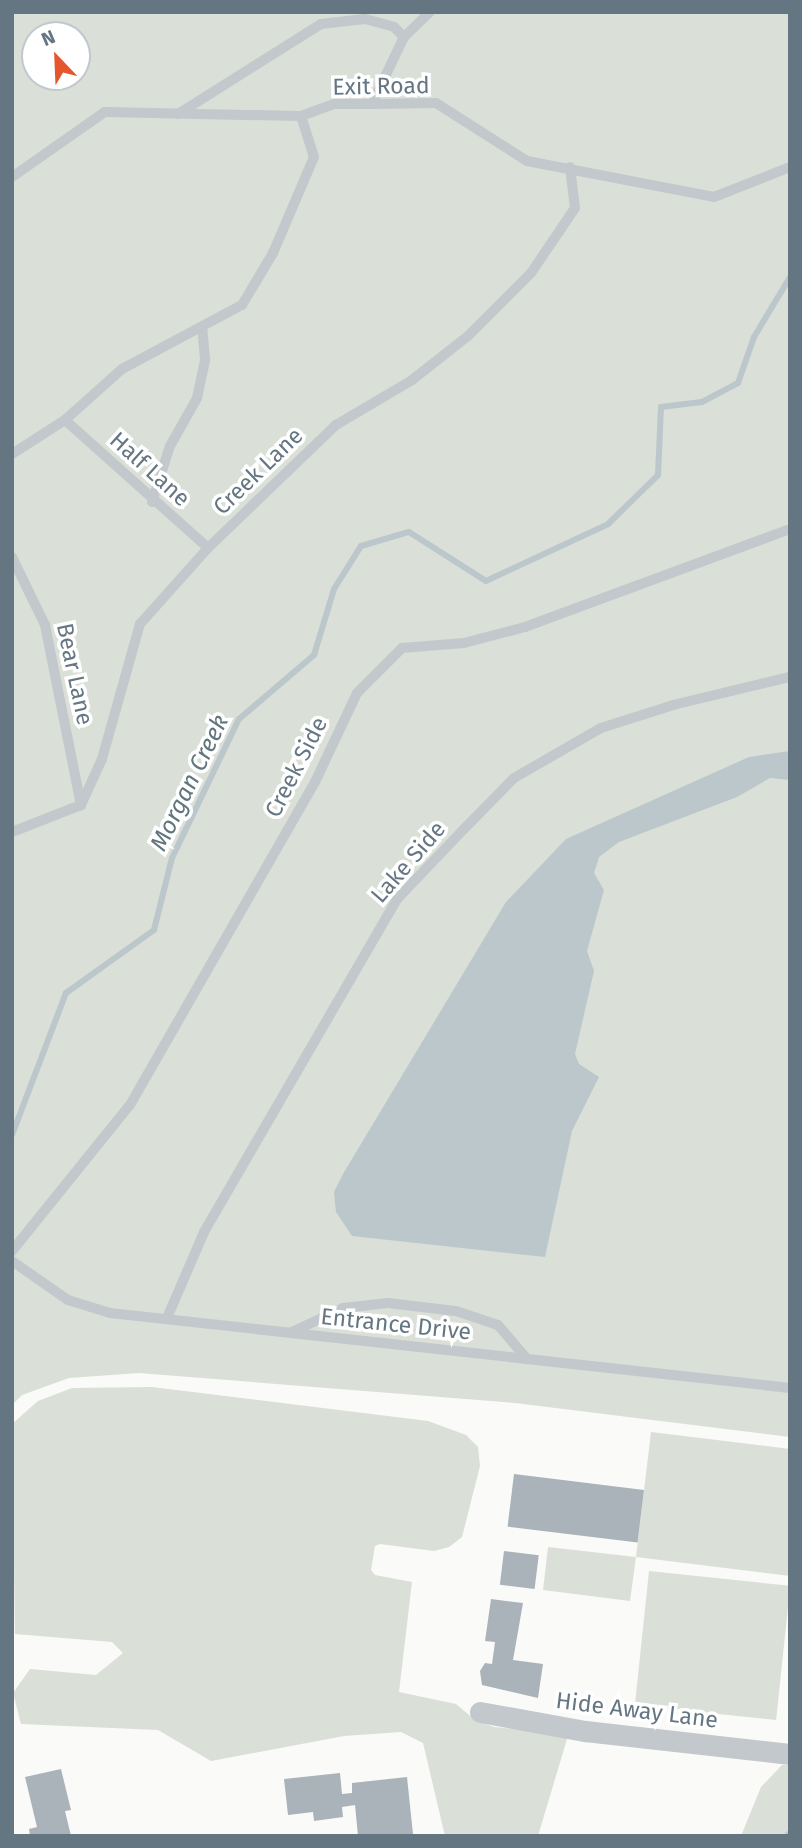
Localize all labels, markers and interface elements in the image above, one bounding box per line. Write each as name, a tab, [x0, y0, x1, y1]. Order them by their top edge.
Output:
north arrow	[21, 21, 91, 91]
text: N	[38, 25, 59, 51]
street label: Exit Road	[332, 71, 430, 101]
street label: Creek Lane	[208, 422, 308, 520]
street label: Half Lane	[104, 426, 196, 512]
street label: Bear Lane	[51, 621, 99, 727]
water label: Morgan Creek	[145, 710, 235, 856]
street label: Creek Side	[259, 712, 333, 822]
street label: Lake Side	[365, 815, 451, 909]
street label: Entrance Drive	[319, 1302, 473, 1346]
street label: Hide Away Lane	[554, 1686, 720, 1734]

